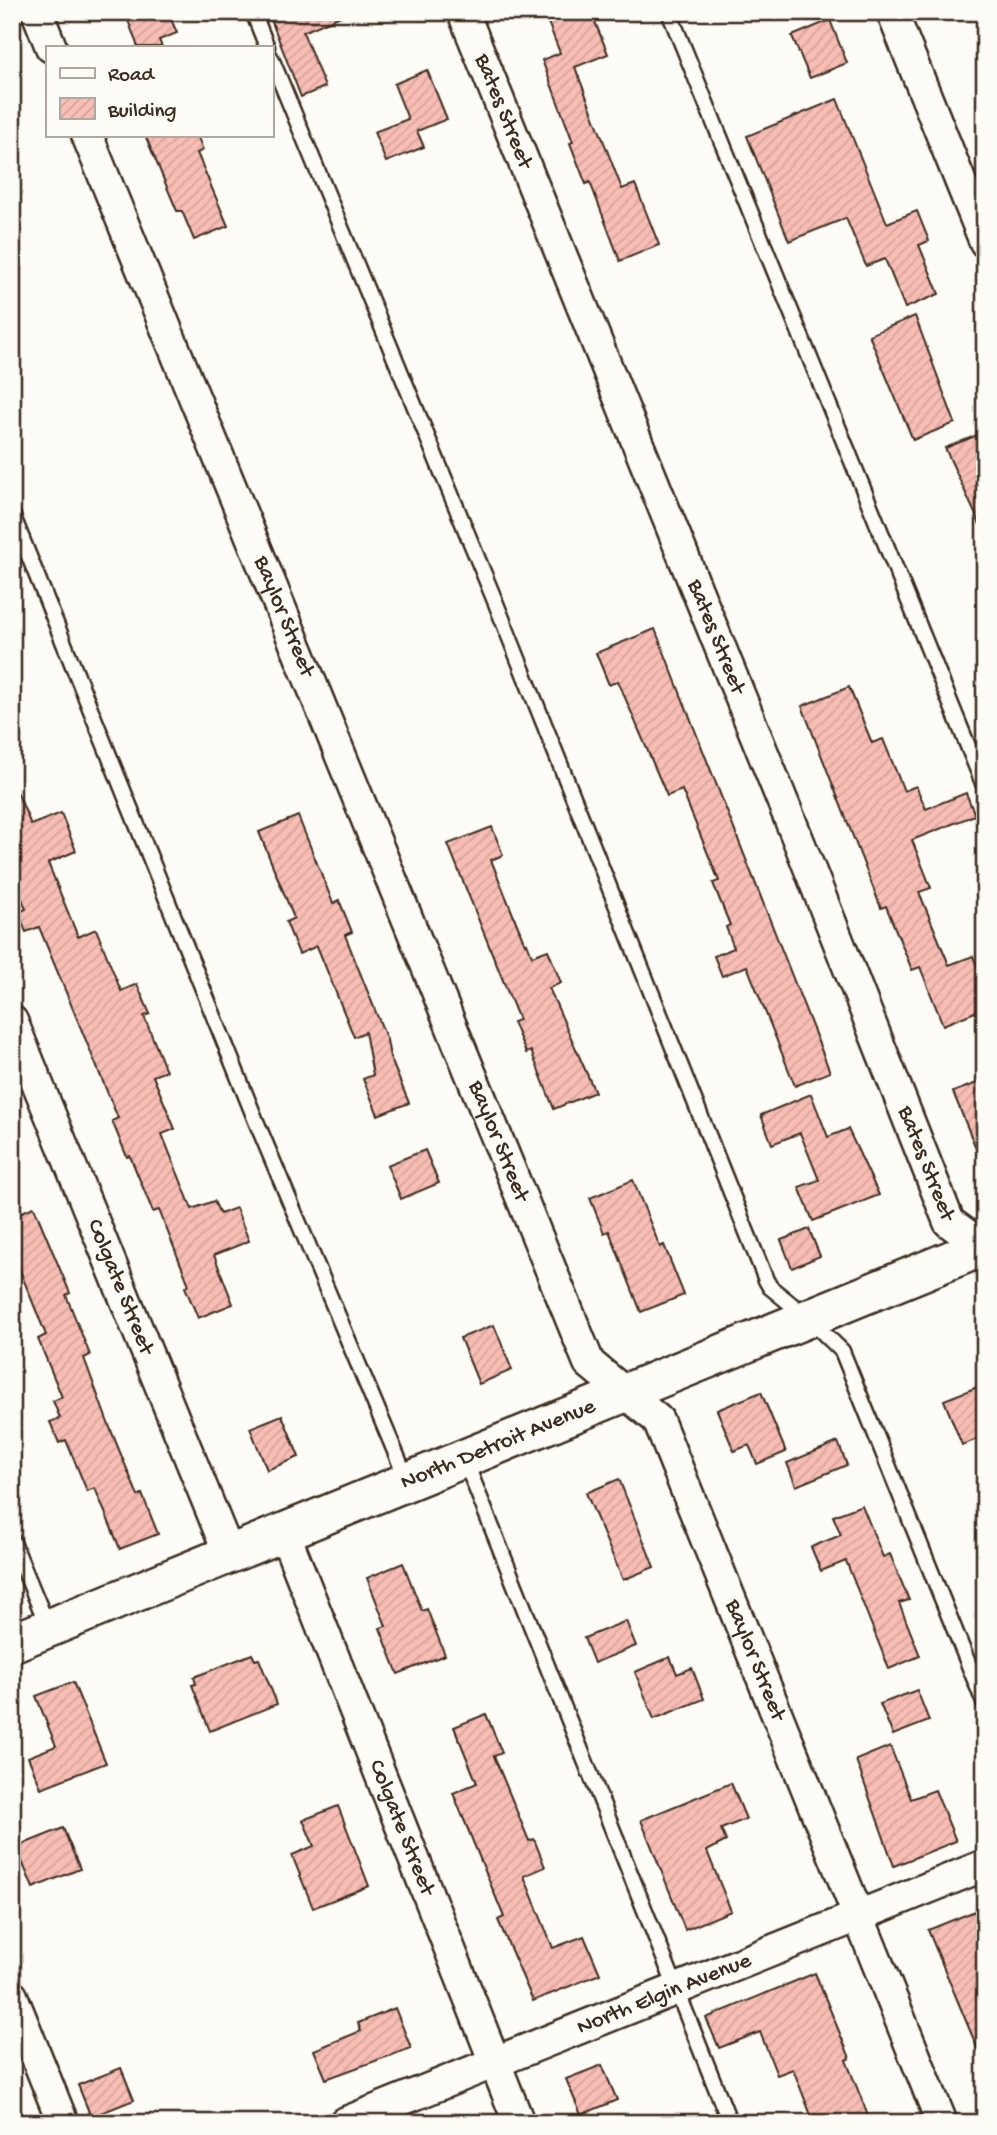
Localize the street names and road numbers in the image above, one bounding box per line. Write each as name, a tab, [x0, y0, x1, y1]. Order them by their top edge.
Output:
street label: Bates Street	[468, 49, 539, 174]
street label: Baylor Street	[247, 551, 321, 682]
street label: Bates Street	[680, 575, 752, 699]
street label: Baylor Street	[461, 1076, 536, 1207]
street label: Bates Street	[891, 1101, 961, 1226]
street label: Colgate Street	[81, 1215, 160, 1360]
street label: North Detroit Avenue	[397, 1392, 600, 1496]
street label: Baylor Street	[718, 1595, 792, 1726]
street label: Colgate Street	[362, 1756, 441, 1901]
street label: North Elgin Avenue	[573, 1947, 756, 2041]

